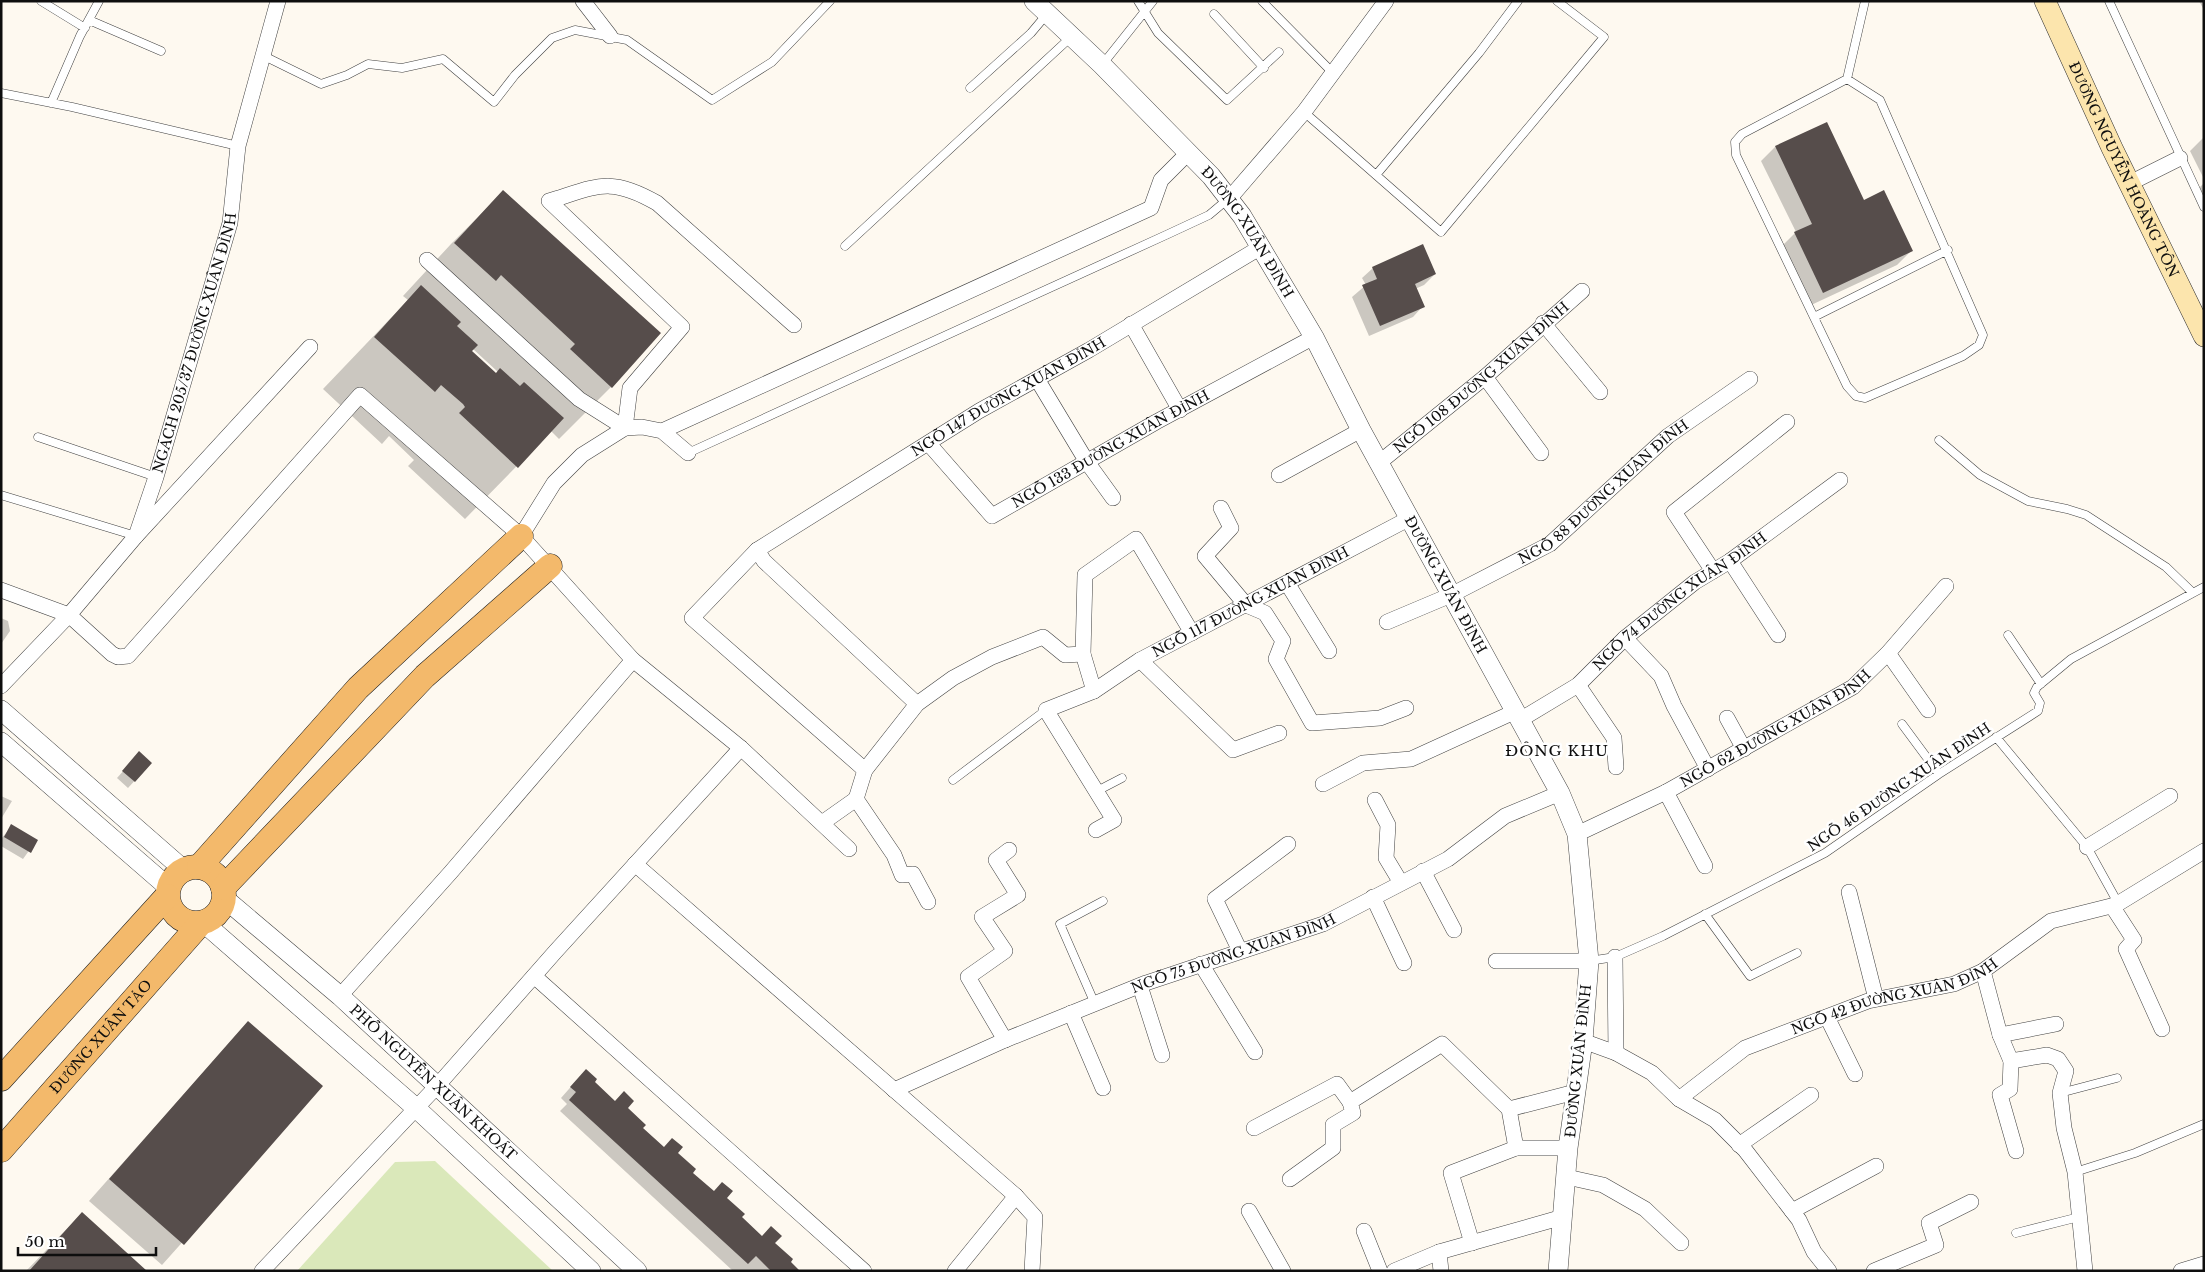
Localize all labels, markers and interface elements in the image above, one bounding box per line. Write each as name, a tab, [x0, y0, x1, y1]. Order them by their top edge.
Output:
street label: ĐƯỜNG NGUYỄN HOÀNG TÔN	[2065, 59, 2183, 281]
street label: ĐƯỜNG XUÂN ĐỈNH	[1197, 162, 1298, 301]
street label: NGÁCH 205/37 ĐƯỜNG XUÂN ĐỈNH	[149, 212, 240, 475]
street label: NGÕ 108 ĐƯỜNG XUÂN ĐỈNH	[1389, 298, 1573, 457]
street label: NGÕ 147 ĐƯỜNG XUÂN ĐỈNH	[908, 333, 1109, 460]
street label: NGÕ 133 ĐƯỜNG XUÂN ĐỈNH	[1009, 386, 1213, 512]
street label: NGÕ 88 ĐƯỜNG XUÂN ĐỈNH	[1515, 415, 1692, 568]
street label: ĐƯỜNG XUÂN ĐỈNH	[1401, 513, 1491, 657]
street label: NGÕ 74 ĐƯỜNG XUÂN ĐỈNH	[1589, 528, 1770, 674]
street label: NGÕ 117 ĐƯỜNG XUÂN ĐỈNH	[1149, 543, 1352, 661]
street label: NGÕ 62 ĐƯỜNG XUÂN ĐỈNH	[1677, 666, 1875, 791]
street label: NGÕ 46 ĐƯỜNG XUÂN ĐỈNH	[1803, 718, 1994, 855]
district label: ĐÔNG KHU	[1505, 741, 1609, 760]
street label: NGÕ 75 ĐƯỜNG XUÂN ĐỈNH	[1128, 910, 1339, 997]
street label: NGÕ 42 ĐƯỜNG XUÂN ĐỈNH	[1788, 954, 2001, 1039]
street label: ĐƯỜNG XUÂN TẢO	[46, 976, 156, 1097]
street label: ĐƯỜNG XUÂN ĐỈNH	[1560, 983, 1595, 1139]
street label: PHỐ NGUYỄN XUÂN KHOÁT	[346, 1001, 521, 1164]
scale bar	[18, 1224, 155, 1256]
text: 50 m	[25, 1232, 65, 1251]

